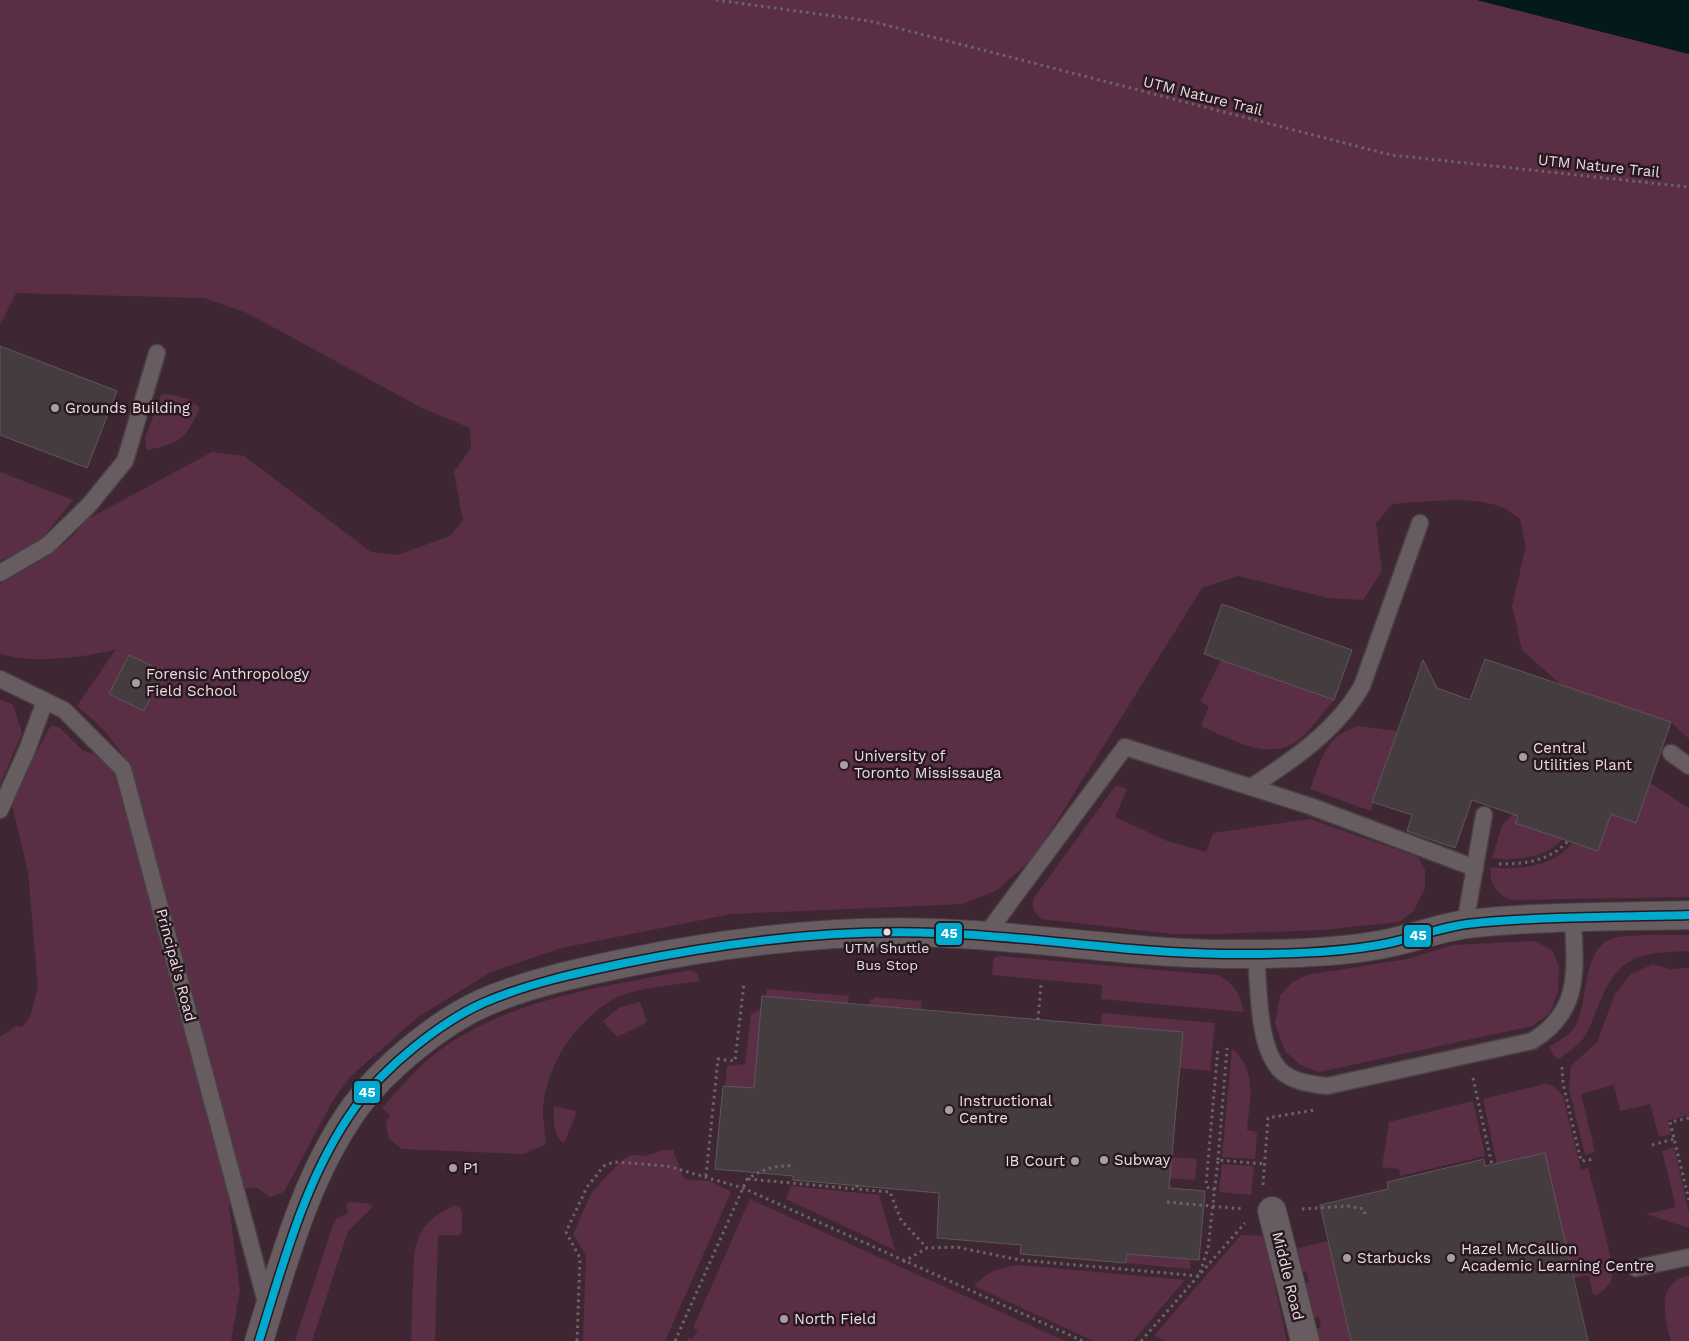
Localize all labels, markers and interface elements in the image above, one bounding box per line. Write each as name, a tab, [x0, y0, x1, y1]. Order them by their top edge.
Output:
street label: UTM Nature Trail	[1141, 72, 1265, 120]
street label: UTM Nature Trail	[1537, 151, 1661, 181]
place label: Grounds Building	[65, 399, 190, 417]
marker: Grounds Building	[49, 402, 61, 414]
place label: Forensic Anthropology Field School	[146, 665, 309, 700]
marker: Forensic Anthropology Field School	[130, 677, 142, 689]
place label: Central Utilities Plant	[1533, 739, 1633, 774]
place label: University of Toronto Mississauga	[854, 747, 1002, 782]
marker: Central Utilities Plant	[1517, 751, 1529, 763]
marker: University of Toronto Mississauga	[838, 759, 850, 771]
street label: Principal's Road	[152, 907, 200, 1023]
line badge: 45	[935, 922, 963, 946]
line badge: 45	[1403, 924, 1432, 948]
text: 45	[940, 925, 958, 941]
marker: UTM Shuttle Bus Stop	[882, 927, 892, 937]
text: 45	[1409, 927, 1427, 943]
place label: UTM Shuttle Bus Stop	[845, 940, 929, 973]
line badge: 45	[353, 1080, 381, 1104]
text: 45	[358, 1084, 376, 1100]
place label: Instructional Centre	[959, 1092, 1053, 1127]
marker: Instructional Centre	[943, 1104, 955, 1116]
place label: Subway	[1114, 1151, 1170, 1169]
place label: IB Court	[1005, 1152, 1066, 1170]
marker: Subway	[1098, 1154, 1110, 1166]
marker: IB Court	[1069, 1155, 1081, 1167]
place label: P1	[463, 1159, 478, 1177]
marker: P1	[447, 1162, 459, 1174]
street label: Middle Road	[1268, 1230, 1308, 1322]
place label: Hazel McCallion Academic Learning Centre	[1461, 1240, 1654, 1275]
place label: Starbucks	[1357, 1249, 1431, 1267]
marker: Starbucks	[1341, 1252, 1353, 1264]
marker: Hazel McCallion Academic Learning Centre	[1445, 1252, 1457, 1264]
place label: North Field	[794, 1310, 876, 1328]
marker: North Field	[778, 1313, 790, 1325]

